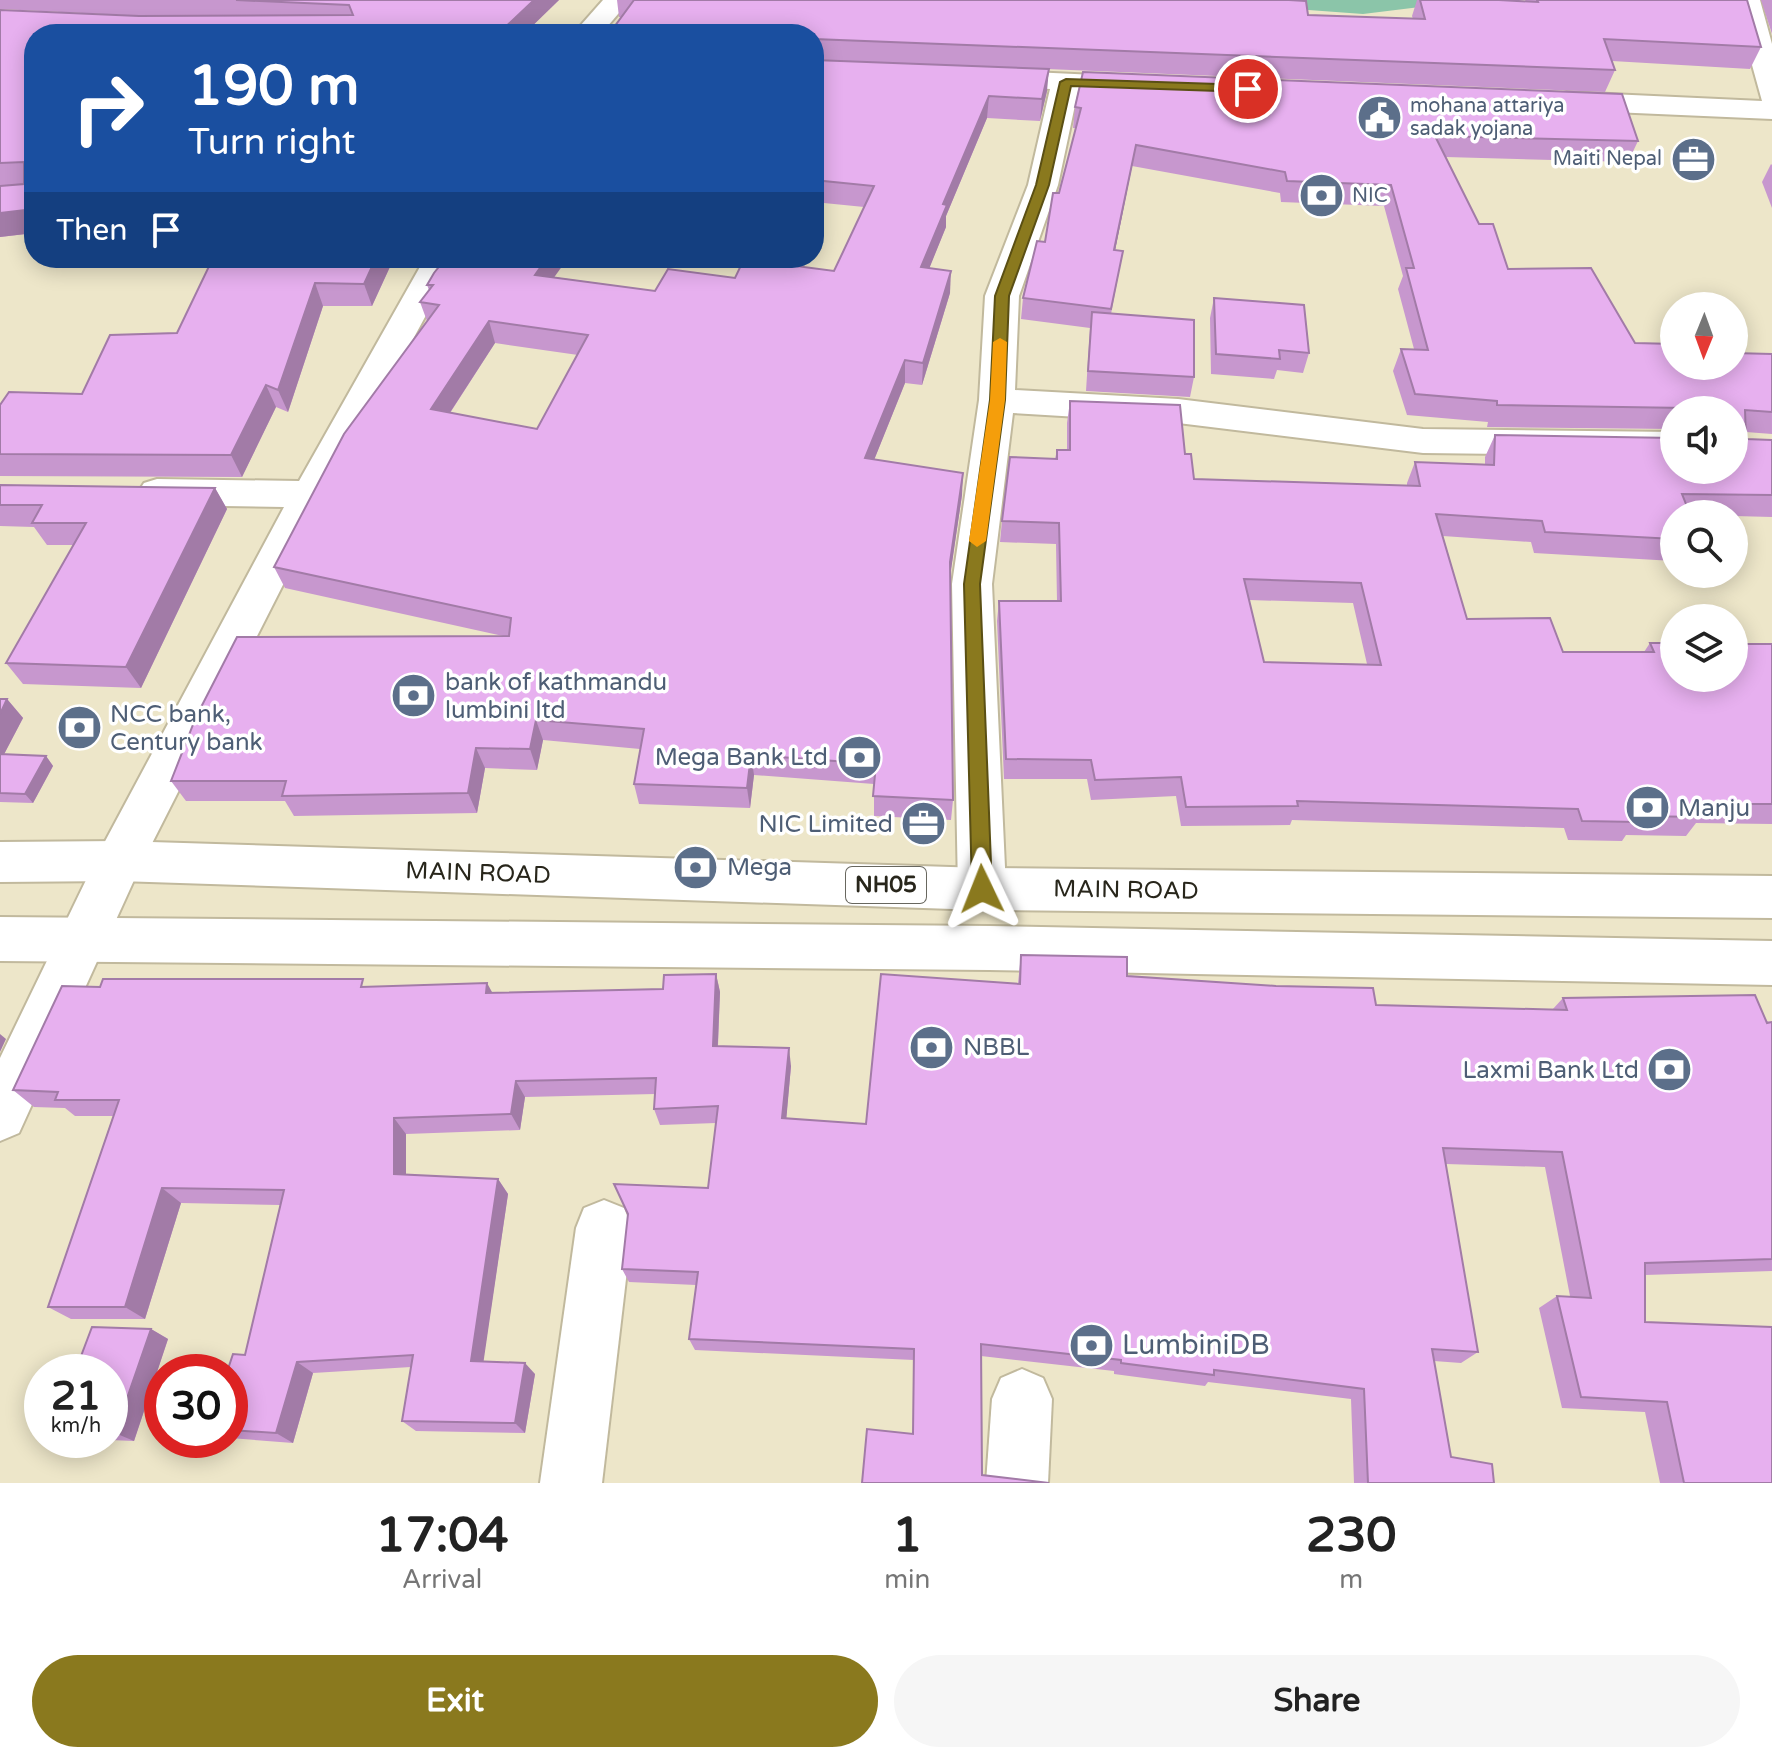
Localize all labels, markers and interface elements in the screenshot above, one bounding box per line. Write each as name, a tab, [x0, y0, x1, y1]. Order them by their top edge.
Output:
text: 190 m	[188, 53, 359, 120]
pin	[1214, 55, 1282, 123]
icon: right	[56, 56, 160, 160]
icon: arrive	[1226, 67, 1270, 111]
public building icon: mohana attariya sadak yojana	[1355, 93, 1403, 141]
place label: mohana attariya sadak yojana	[1410, 94, 1565, 141]
text: Turn right	[188, 121, 355, 164]
office icon: Maiti Nepal	[1669, 135, 1717, 183]
place label: Maiti Nepal	[1553, 147, 1662, 171]
bank icon: NIC	[1297, 172, 1345, 220]
place label: NIC	[1352, 184, 1388, 208]
icon: arrive	[144, 208, 188, 252]
text: Then	[56, 212, 128, 249]
north arrow	[1660, 292, 1748, 380]
map controls	[1660, 292, 1748, 692]
button: sound	[1660, 396, 1748, 484]
button: search	[1660, 500, 1748, 588]
button: layers	[1660, 604, 1748, 692]
place label: bank of kathmandu lumbini ltd	[445, 668, 667, 725]
bank icon: bank of kathmandu lumbini ltd	[390, 672, 438, 720]
place label: NCC bank, Century bank	[110, 700, 263, 757]
bank icon: NCC bank, Century bank	[55, 704, 103, 752]
bank icon: Mega Bank Ltd	[835, 733, 883, 781]
place label: Mega Bank Ltd	[655, 743, 828, 772]
bank icon: Manju	[1623, 784, 1671, 832]
place label: Manju	[1678, 794, 1750, 823]
office icon: NIC Limited	[900, 800, 948, 848]
place label: NIC Limited	[758, 810, 893, 839]
bank icon: Mega	[672, 843, 720, 891]
position arrow	[940, 847, 1024, 931]
place label: Mega	[727, 853, 792, 882]
street label: MAIN ROAD	[405, 856, 551, 890]
road number: NH05	[846, 867, 926, 903]
street label: MAIN ROAD	[1053, 874, 1199, 906]
bank icon: NBBL	[908, 1023, 956, 1071]
place label: NBBL	[963, 1033, 1030, 1062]
bank icon: Laxmi Bank Ltd	[1646, 1046, 1694, 1094]
place label: Laxmi Bank Ltd	[1462, 1056, 1639, 1085]
bank icon: LumbiniDB	[1067, 1321, 1115, 1369]
place label: LumbiniDB	[1122, 1328, 1270, 1362]
speed limit sign: 30	[144, 1354, 248, 1458]
text: 21	[51, 1372, 101, 1420]
text: km/h	[51, 1414, 101, 1438]
text: 17:04	[376, 1507, 509, 1565]
text: 1	[892, 1507, 922, 1565]
text: 230	[1306, 1507, 1396, 1565]
text: Arrival	[402, 1564, 482, 1595]
text: min	[884, 1564, 930, 1595]
text: m	[1339, 1564, 1363, 1595]
button: Exit	[32, 1655, 878, 1747]
button: Share	[894, 1655, 1740, 1747]

